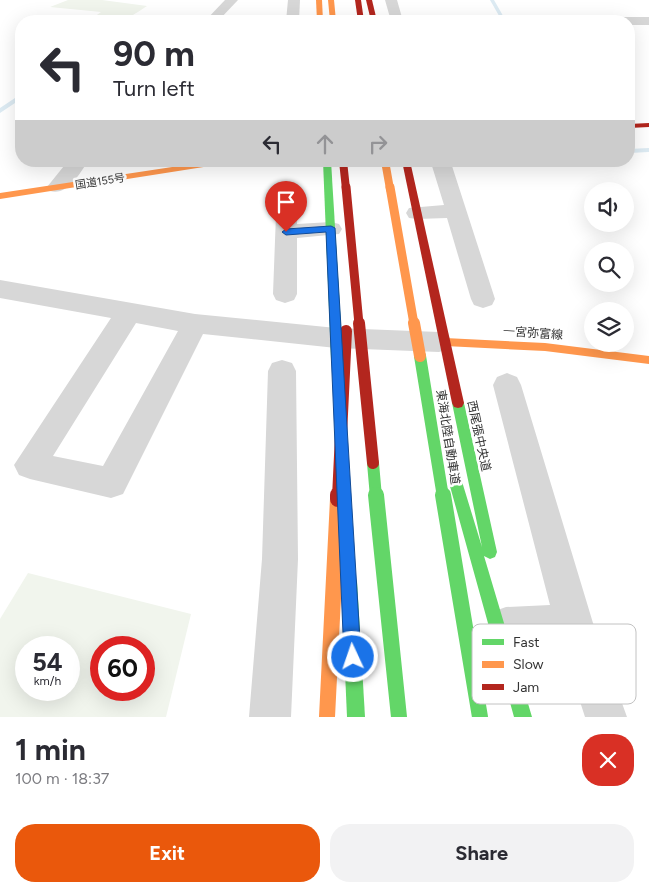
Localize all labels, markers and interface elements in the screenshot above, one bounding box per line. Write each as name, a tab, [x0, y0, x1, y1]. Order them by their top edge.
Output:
text: 90 m	[113, 33, 195, 75]
icon: left	[30, 35, 95, 100]
text: Turn left	[113, 75, 195, 102]
icon: left	[258, 130, 286, 158]
icon: ahead	[311, 130, 339, 158]
icon: right	[364, 130, 392, 158]
street label: 国道155号	[74, 171, 126, 192]
pin	[265, 181, 307, 232]
map controls	[584, 182, 634, 352]
button: sound	[584, 182, 634, 232]
icon: arrive	[272, 188, 300, 216]
button: search	[584, 242, 634, 292]
button: layers	[584, 302, 634, 352]
street label: 一宮弥富線	[503, 324, 563, 342]
street label: 東海北陸自動車道	[434, 388, 462, 486]
street label: 西尾張中央道	[465, 399, 493, 473]
legend	[472, 624, 636, 704]
position arrow	[326, 630, 378, 682]
text: Fast	[513, 634, 539, 651]
speed limit sign: 60	[90, 636, 155, 701]
text: 54	[32, 647, 63, 677]
text: Slow	[513, 656, 544, 673]
text: km/h	[34, 674, 61, 688]
text: Jam	[513, 679, 539, 696]
text: 1 min	[15, 731, 86, 768]
button: close	[582, 734, 634, 786]
text: 100 m · 18:37	[15, 769, 109, 788]
button: Exit	[15, 824, 320, 882]
button: Share	[330, 824, 634, 882]

